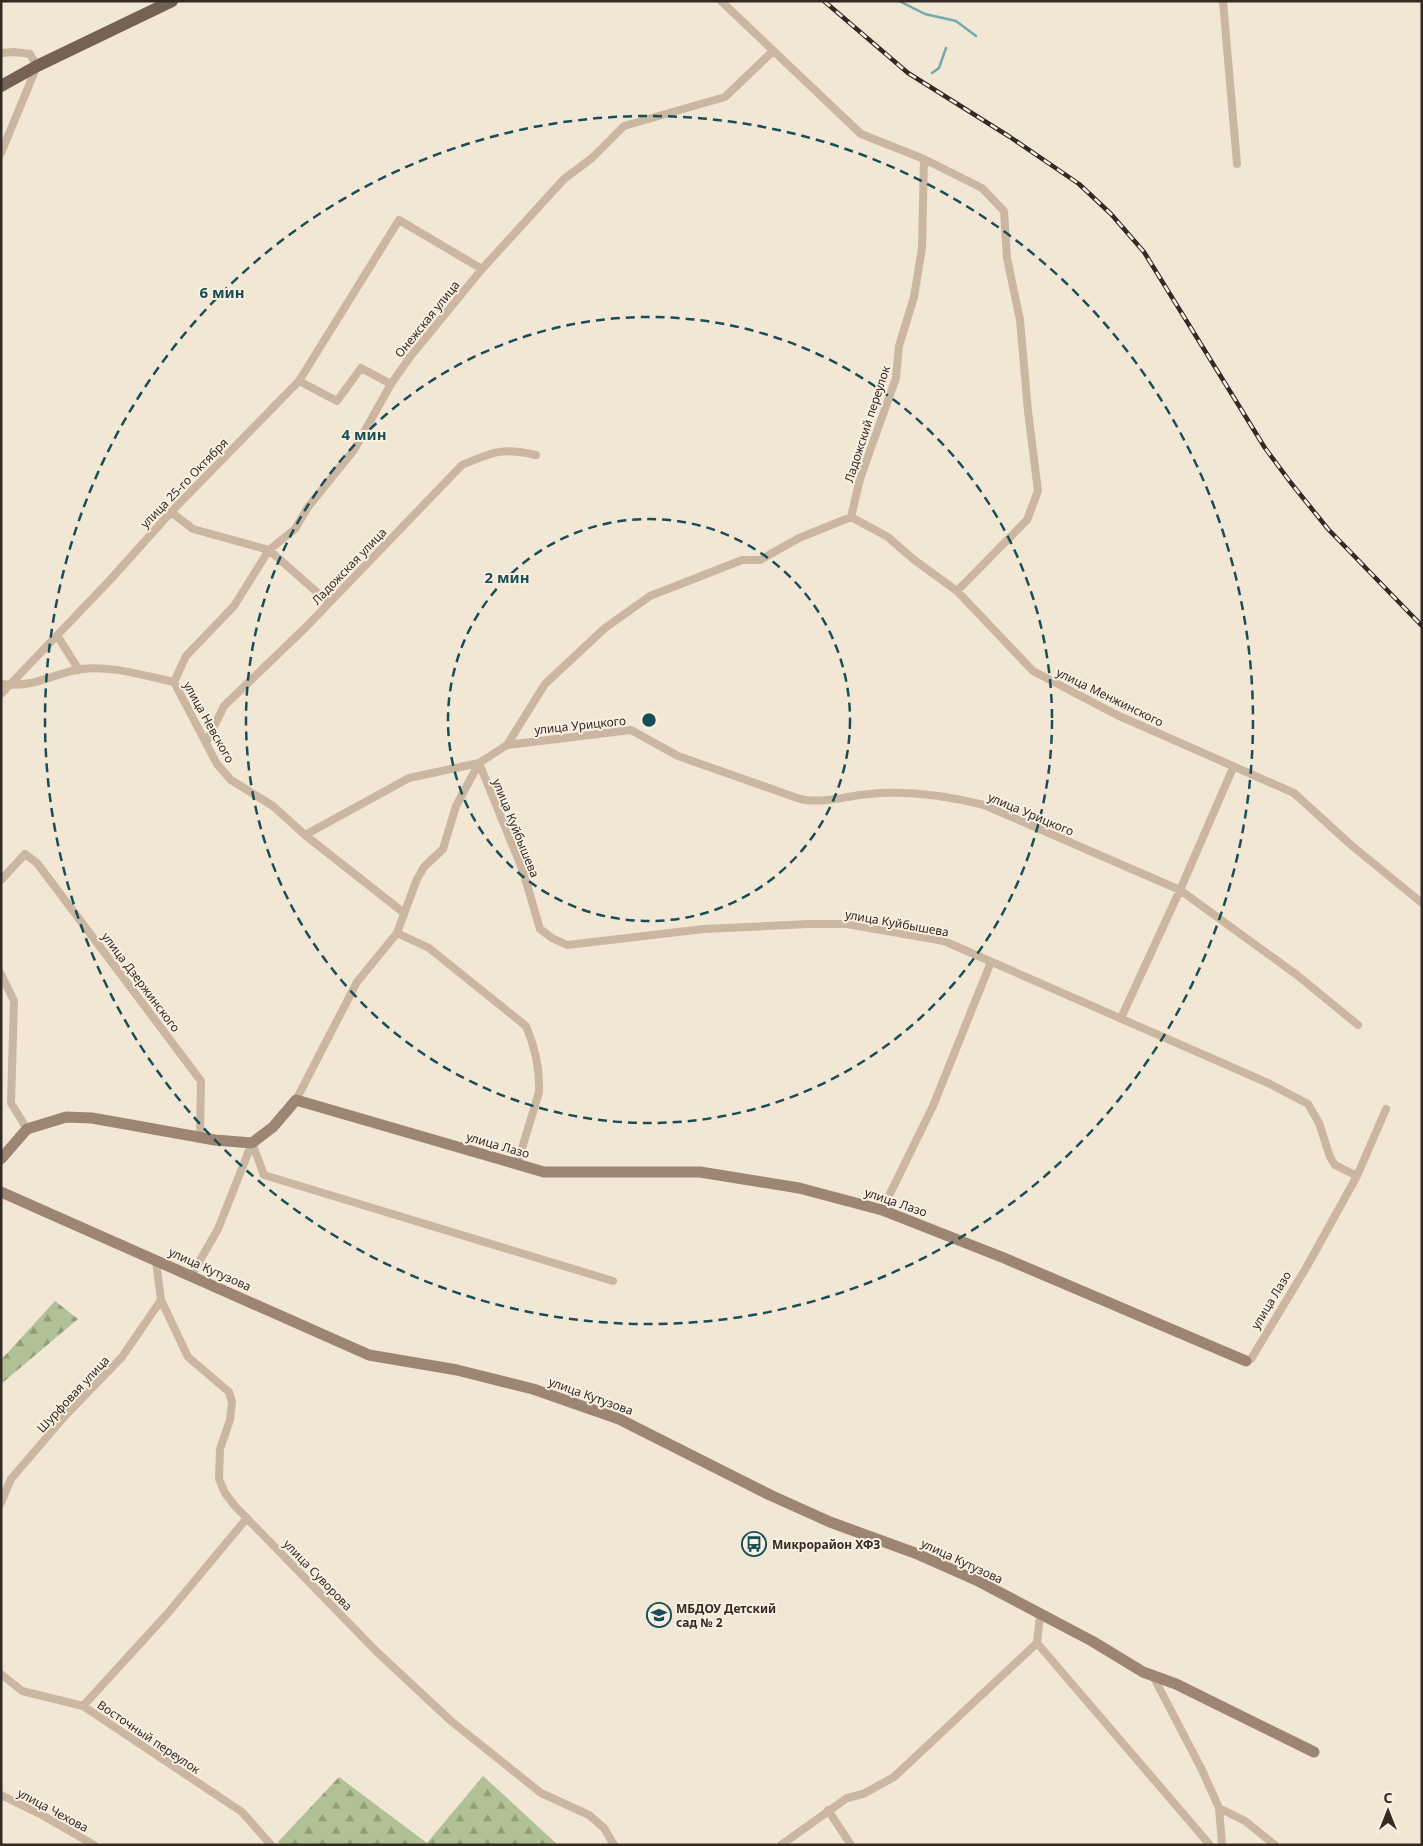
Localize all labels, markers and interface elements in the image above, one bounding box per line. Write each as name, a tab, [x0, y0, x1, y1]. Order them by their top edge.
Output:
street label: Онежская улица	[391, 277, 463, 361]
text: 6 мин	[200, 282, 245, 302]
street label: Ладожский переулок	[840, 363, 894, 485]
text: 4 мин	[342, 424, 387, 444]
street label: улица 25-го Октября	[136, 434, 232, 532]
street label: Ладожская улица	[308, 524, 390, 608]
text: 2 мин	[485, 567, 530, 587]
street label: улица Менжинского	[1054, 664, 1166, 730]
street label: улица Невского	[180, 678, 238, 766]
centre of rings	[640, 711, 658, 729]
street label: улица Урицкого	[533, 712, 627, 738]
street label: улица Куйбышева	[488, 776, 544, 880]
street label: улица Урицкого	[985, 788, 1077, 840]
street label: улица Куйбышева	[844, 906, 950, 940]
street label: улица Дзержинского	[98, 929, 184, 1035]
street label: улица Лазо	[464, 1128, 532, 1162]
street label: улица Лазо	[862, 1183, 930, 1221]
street label: улица Кутузова	[166, 1243, 254, 1295]
street label: улица Лазо	[1247, 1268, 1295, 1332]
street label: Шурфовая улица	[33, 1352, 113, 1436]
street label: улица Кутузова	[546, 1373, 636, 1419]
bus stop icon: Микрорайон ХФЗ	[741, 1531, 767, 1557]
street label: улица Кутузова	[918, 1535, 1006, 1587]
street label: улица Суворова	[280, 1536, 356, 1614]
place label: Микрорайон ХФЗ	[772, 1536, 880, 1553]
place label: МБДОУ Детский сад № 2	[676, 1600, 776, 1631]
school or university icon: МБДОУ Детский сад № 2	[646, 1602, 672, 1628]
street label: Восточный переулок	[94, 1696, 204, 1778]
street label: улица Чехова	[15, 1784, 91, 1836]
north arrow	[1363, 1786, 1413, 1836]
text: С	[1383, 1788, 1393, 1807]

